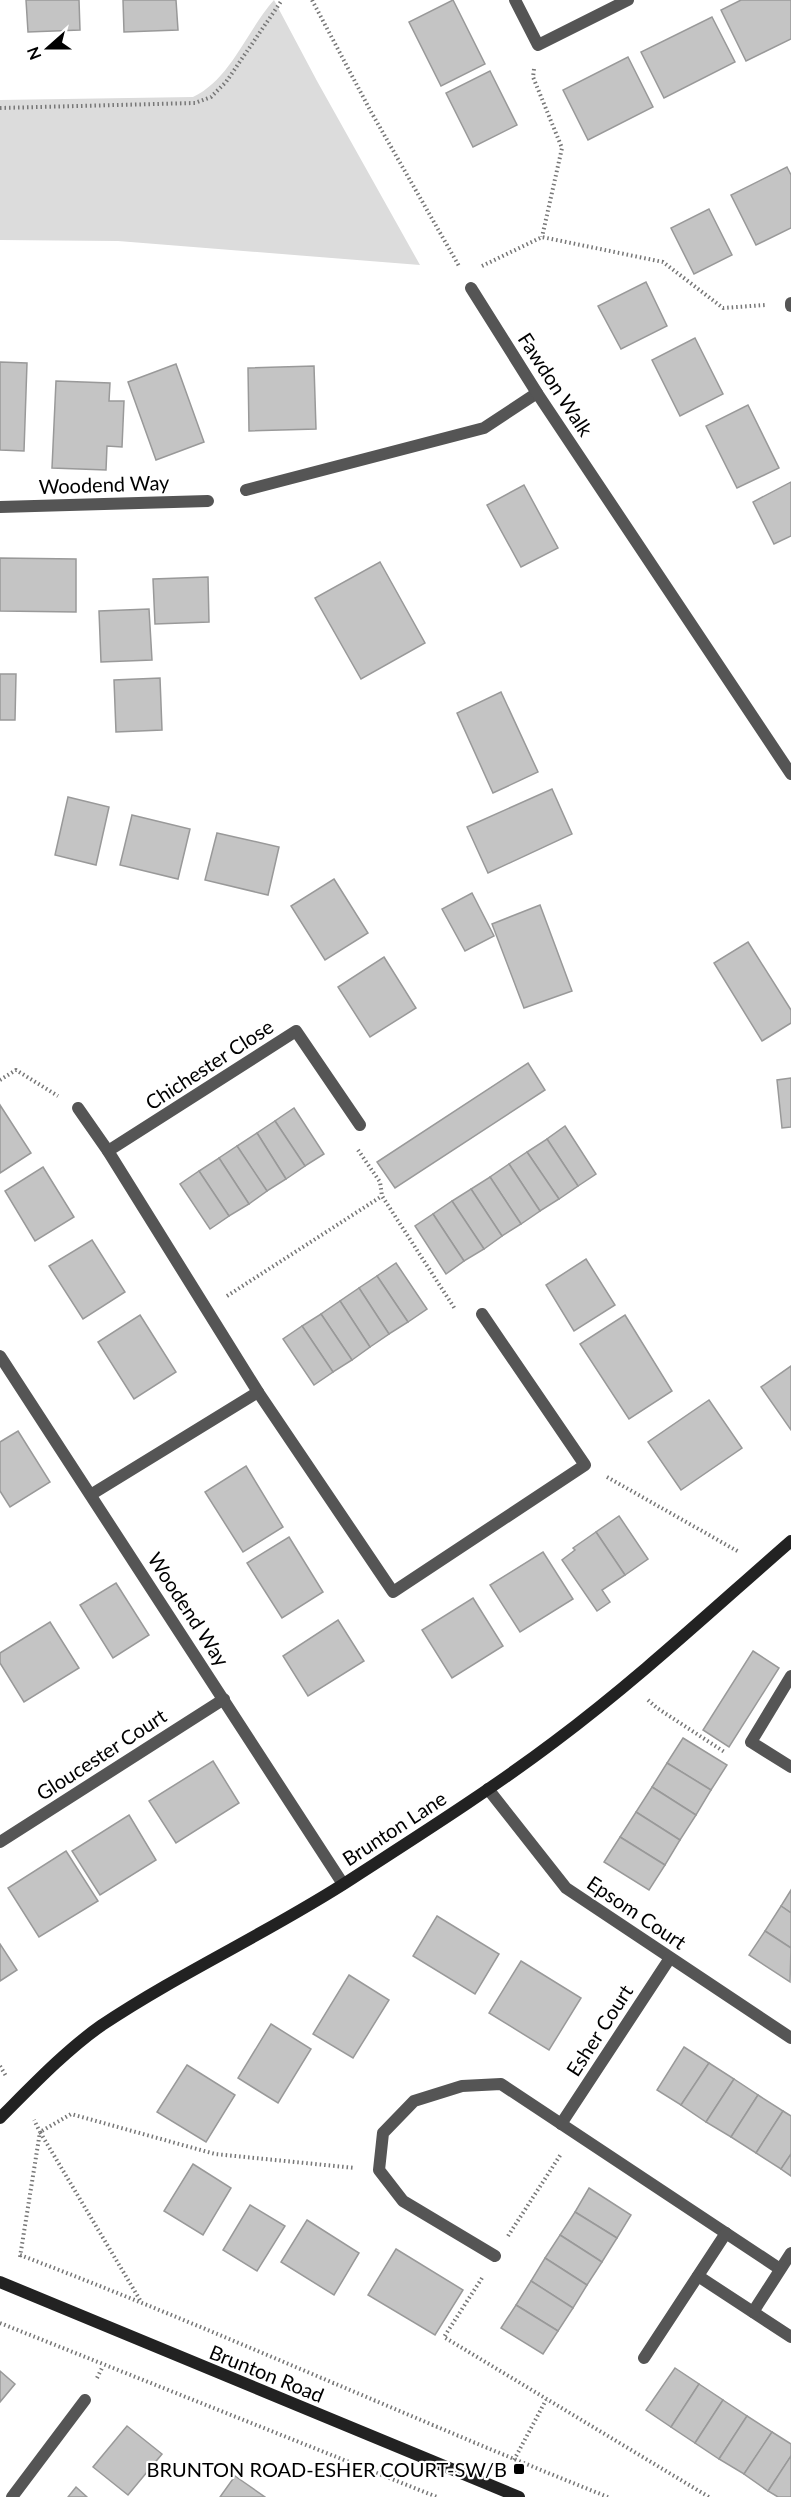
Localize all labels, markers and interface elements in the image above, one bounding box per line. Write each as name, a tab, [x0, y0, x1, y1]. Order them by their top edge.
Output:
north arrow	[18, 18, 78, 78]
text: N	[22, 44, 45, 63]
street label: Fawdon Walk	[514, 328, 599, 441]
street label: Woodend Way	[38, 470, 170, 498]
street label: Chichester Close	[141, 1014, 277, 1114]
street label: Woodend Way	[143, 1548, 235, 1671]
street label: Gloucester Court	[32, 1703, 170, 1805]
street label: Brunton Lane	[338, 1786, 450, 1870]
street label: Epsom Court	[583, 1870, 691, 1954]
street label: Esher Court	[561, 1980, 637, 2080]
street label: Brunton Road	[206, 2339, 328, 2407]
place label: BRUNTON ROAD-ESHER COURT-SW/B	[147, 2457, 507, 2481]
marker: BRUNTON ROAD-ESHER COURT-SW/B	[512, 2462, 526, 2476]

